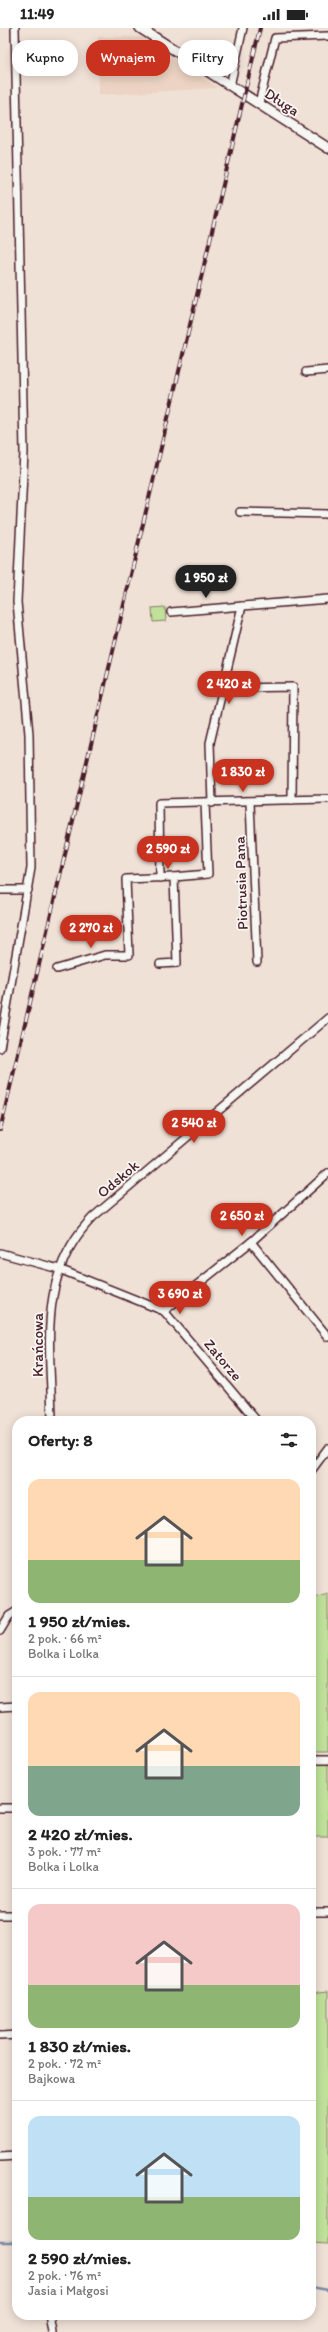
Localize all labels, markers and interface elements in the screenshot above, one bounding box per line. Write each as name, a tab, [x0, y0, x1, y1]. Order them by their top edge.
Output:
text: 11:49	[20, 5, 54, 23]
chip: Kupno	[12, 40, 78, 76]
chip: Wynajem	[86, 40, 170, 76]
chip: Filtry	[178, 40, 238, 76]
street label: Długa	[261, 84, 303, 120]
pin: 1 950 zł	[165, 565, 247, 599]
text: 1 950 zł	[184, 570, 228, 585]
pin: 2 420 zł	[188, 671, 270, 705]
text: 2 420 zł	[206, 676, 252, 691]
pin: 1 830 zł	[202, 759, 284, 793]
text: 1 830 zł	[221, 764, 265, 779]
pin: 2 590 zł	[127, 836, 209, 870]
street label: Piotrusia Pana	[230, 836, 252, 930]
text: 2 590 zł	[146, 841, 190, 856]
pin: 2 270 zł	[50, 915, 132, 949]
text: 2 270 zł	[69, 920, 113, 935]
pin: 2 540 zł	[153, 1110, 235, 1144]
text: 2 540 zł	[171, 1115, 217, 1130]
street label: Odskok	[93, 1156, 143, 1202]
pin: 2 650 zł	[201, 1203, 283, 1237]
text: 2 650 zł	[220, 1208, 264, 1223]
pin: 3 690 zł	[139, 1281, 221, 1315]
text: 3 690 zł	[158, 1286, 202, 1301]
street label: Krańcowa	[29, 1313, 47, 1377]
street label: Zatorze	[200, 1335, 246, 1385]
icon: filters	[278, 1429, 300, 1451]
text: Oferty: 8	[28, 1430, 93, 1450]
icon: home	[128, 1505, 200, 1577]
text: 1 950 zł/mies.	[28, 1611, 130, 1631]
text: 2 pok. · 66 m²	[28, 1631, 102, 1646]
text: Bolka i Lolka	[28, 1646, 99, 1661]
icon: home	[128, 1718, 200, 1790]
text: 2 420 zł/mies.	[28, 1824, 133, 1844]
text: 3 pok. · 77 m²	[28, 1844, 101, 1859]
text: Bolka i Lolka	[28, 1859, 99, 1874]
icon: home	[128, 1930, 200, 2002]
text: 1 830 zł/mies.	[28, 2036, 131, 2056]
text: 2 pok. · 72 m²	[28, 2056, 101, 2071]
text: Bajkowa	[28, 2071, 75, 2086]
icon: home	[128, 2142, 200, 2214]
text: 2 590 zł/mies.	[28, 2248, 131, 2268]
text: 2 pok. · 76 m²	[28, 2268, 101, 2283]
text: Jasia i Małgosi	[28, 2283, 109, 2298]

